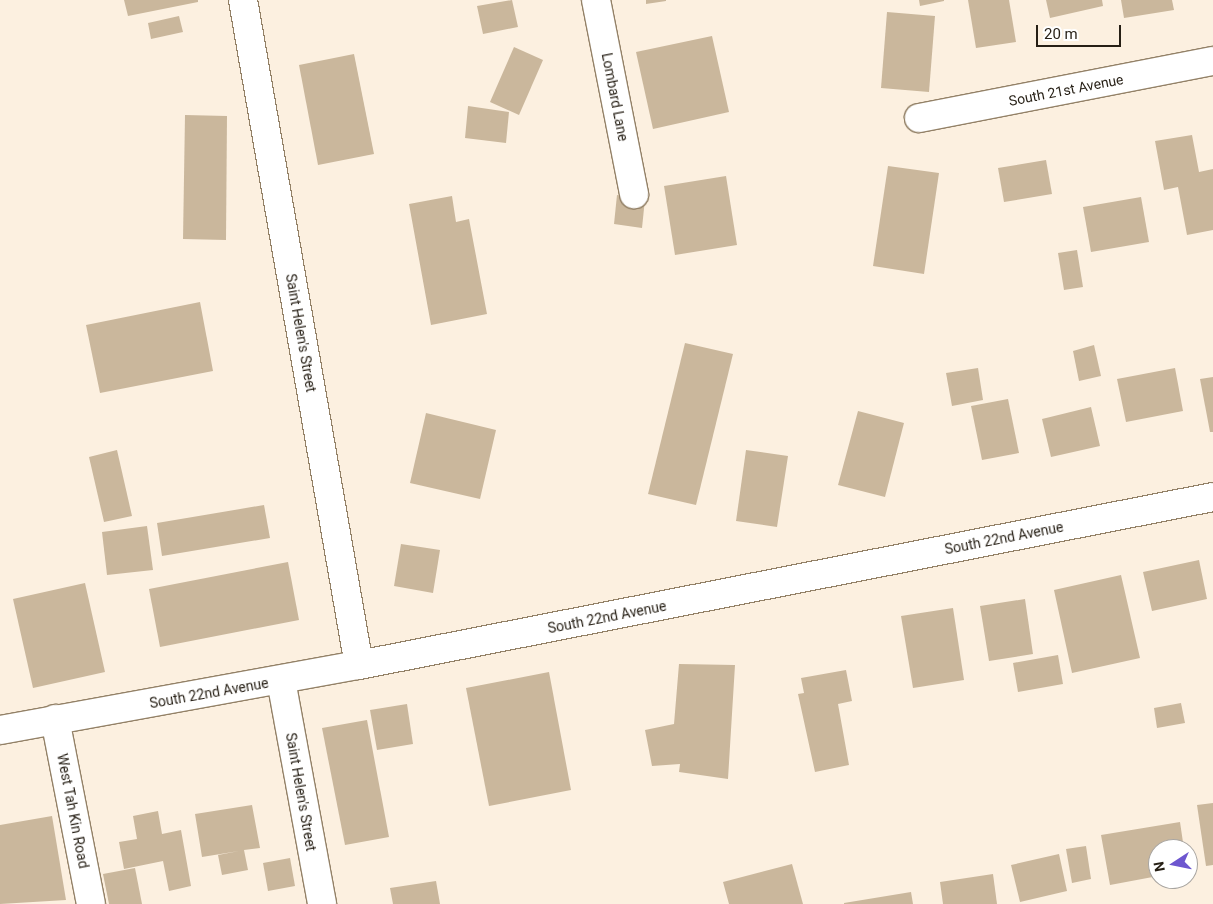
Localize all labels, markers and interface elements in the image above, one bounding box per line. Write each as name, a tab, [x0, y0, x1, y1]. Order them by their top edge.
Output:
scale bar	[1038, 15, 1123, 47]
text: 20 m	[1044, 25, 1078, 43]
street label: Lombard Lane	[598, 51, 632, 143]
street label: South 21st Avenue	[1007, 71, 1125, 109]
street label: Saint Helen's Street	[282, 272, 320, 394]
street label: South 22nd Avenue	[943, 518, 1065, 558]
street label: South 22nd Avenue	[546, 597, 668, 637]
street label: South 22nd Avenue	[148, 674, 270, 712]
street label: Saint Helen's Street	[282, 731, 320, 853]
street label: West Tah Kin Road	[54, 752, 92, 870]
north arrow	[1148, 839, 1198, 889]
text: N	[1150, 860, 1168, 873]

